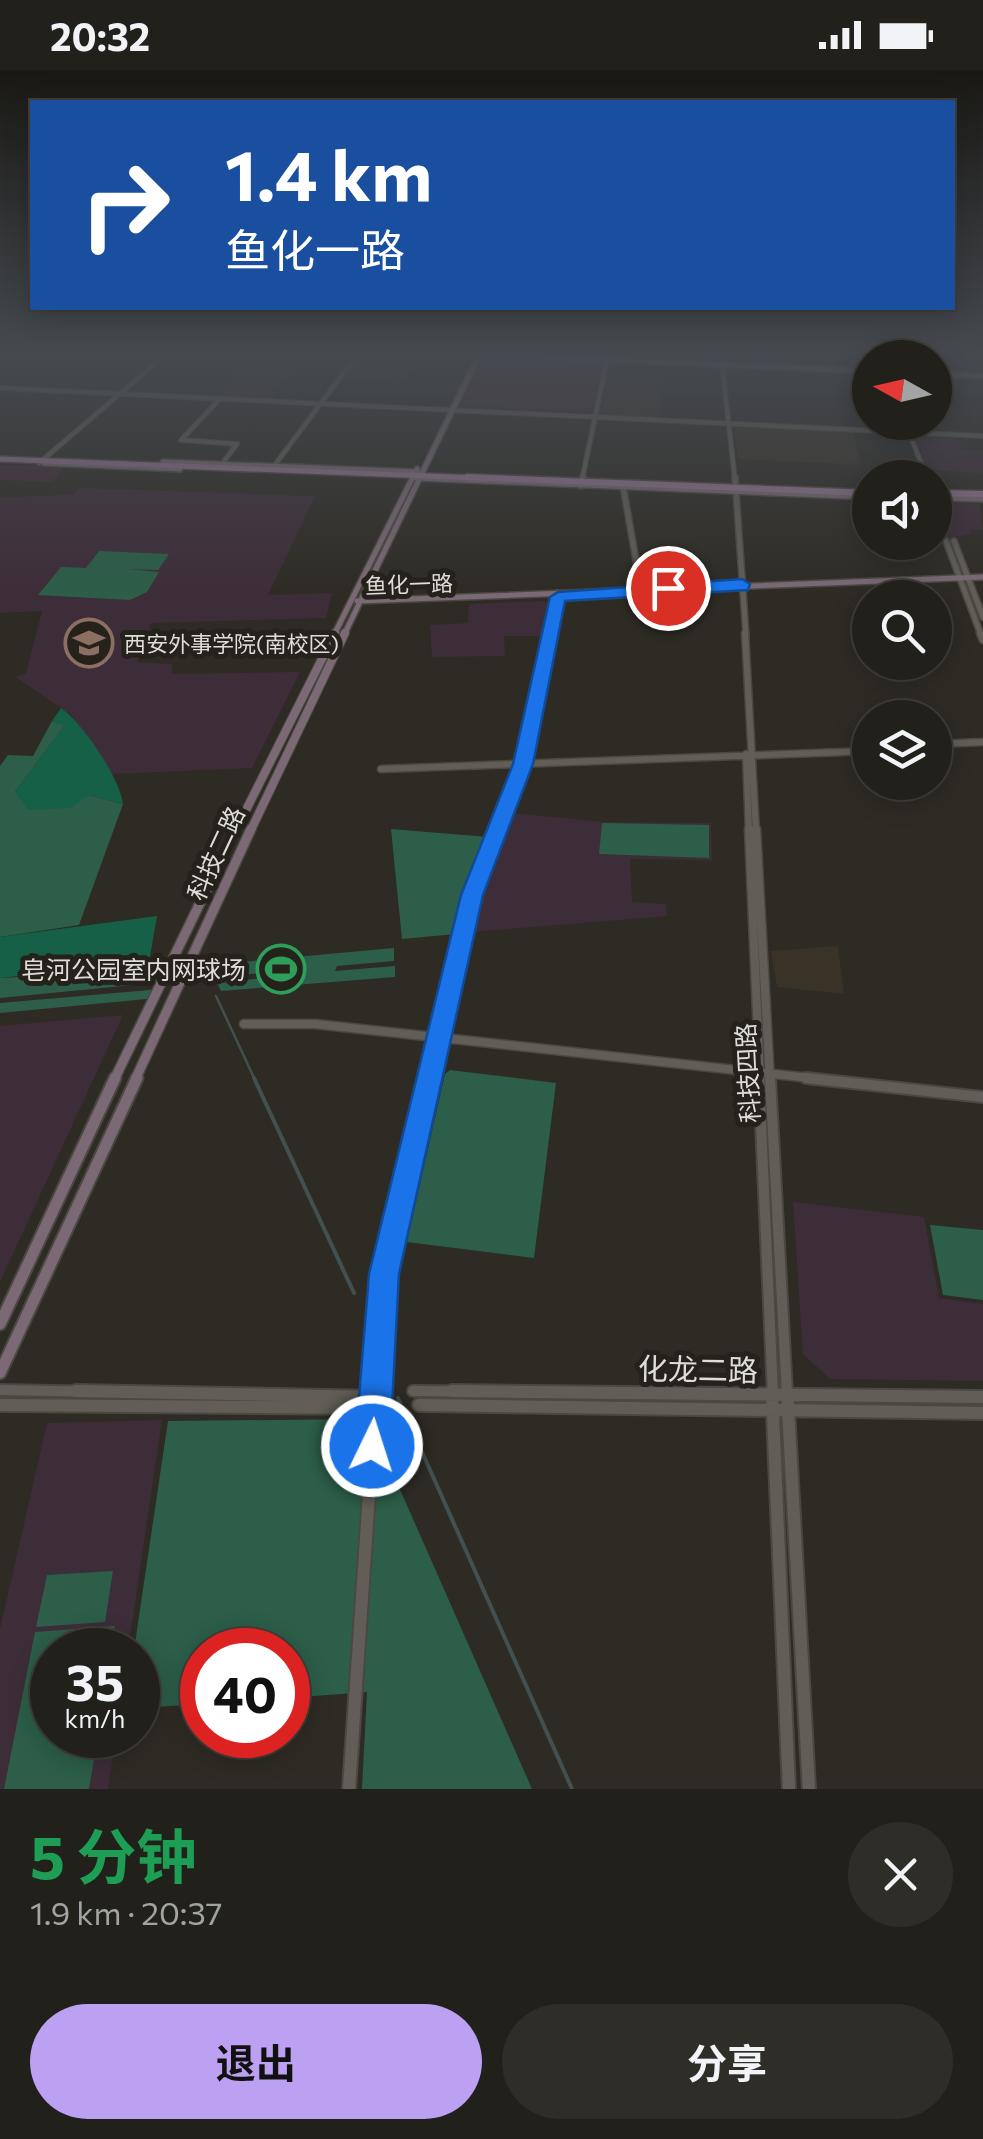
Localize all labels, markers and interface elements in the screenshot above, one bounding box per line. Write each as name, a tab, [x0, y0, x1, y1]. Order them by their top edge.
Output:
text: 20:32	[50, 12, 150, 59]
text: 1.4 km	[225, 130, 432, 215]
icon: right	[60, 140, 190, 270]
text: 鱼化一路	[225, 221, 405, 276]
north arrow	[852, 340, 952, 440]
map controls	[852, 340, 952, 800]
button: sound	[852, 460, 952, 560]
pin	[626, 546, 711, 631]
icon: arrive	[641, 561, 696, 616]
street label: 鱼化一路	[365, 569, 453, 599]
button: search	[852, 580, 952, 680]
school or university icon: 西安外事学院(南校区)	[63, 617, 115, 669]
place label: 西安外事学院(南校区)	[124, 630, 339, 657]
button: layers	[852, 700, 952, 800]
street label: 科技二路	[180, 801, 250, 905]
sports icon: 皂河公园室内网球场	[255, 943, 307, 995]
place label: 皂河公园室内网球场	[21, 954, 246, 984]
street label: 科技四路	[729, 1022, 765, 1124]
street label: 化龙二路	[638, 1348, 758, 1388]
position arrow	[320, 1394, 424, 1498]
speed limit sign: 40	[180, 1628, 310, 1758]
text: 35	[66, 1650, 124, 1711]
text: km/h	[65, 1703, 125, 1733]
text: 5 分钟	[30, 1818, 196, 1891]
button: close	[848, 1822, 953, 1927]
text: 1.9 km · 20:37	[30, 1892, 222, 1932]
button: 退出	[30, 2004, 482, 2119]
button: 分享	[502, 2004, 953, 2119]

